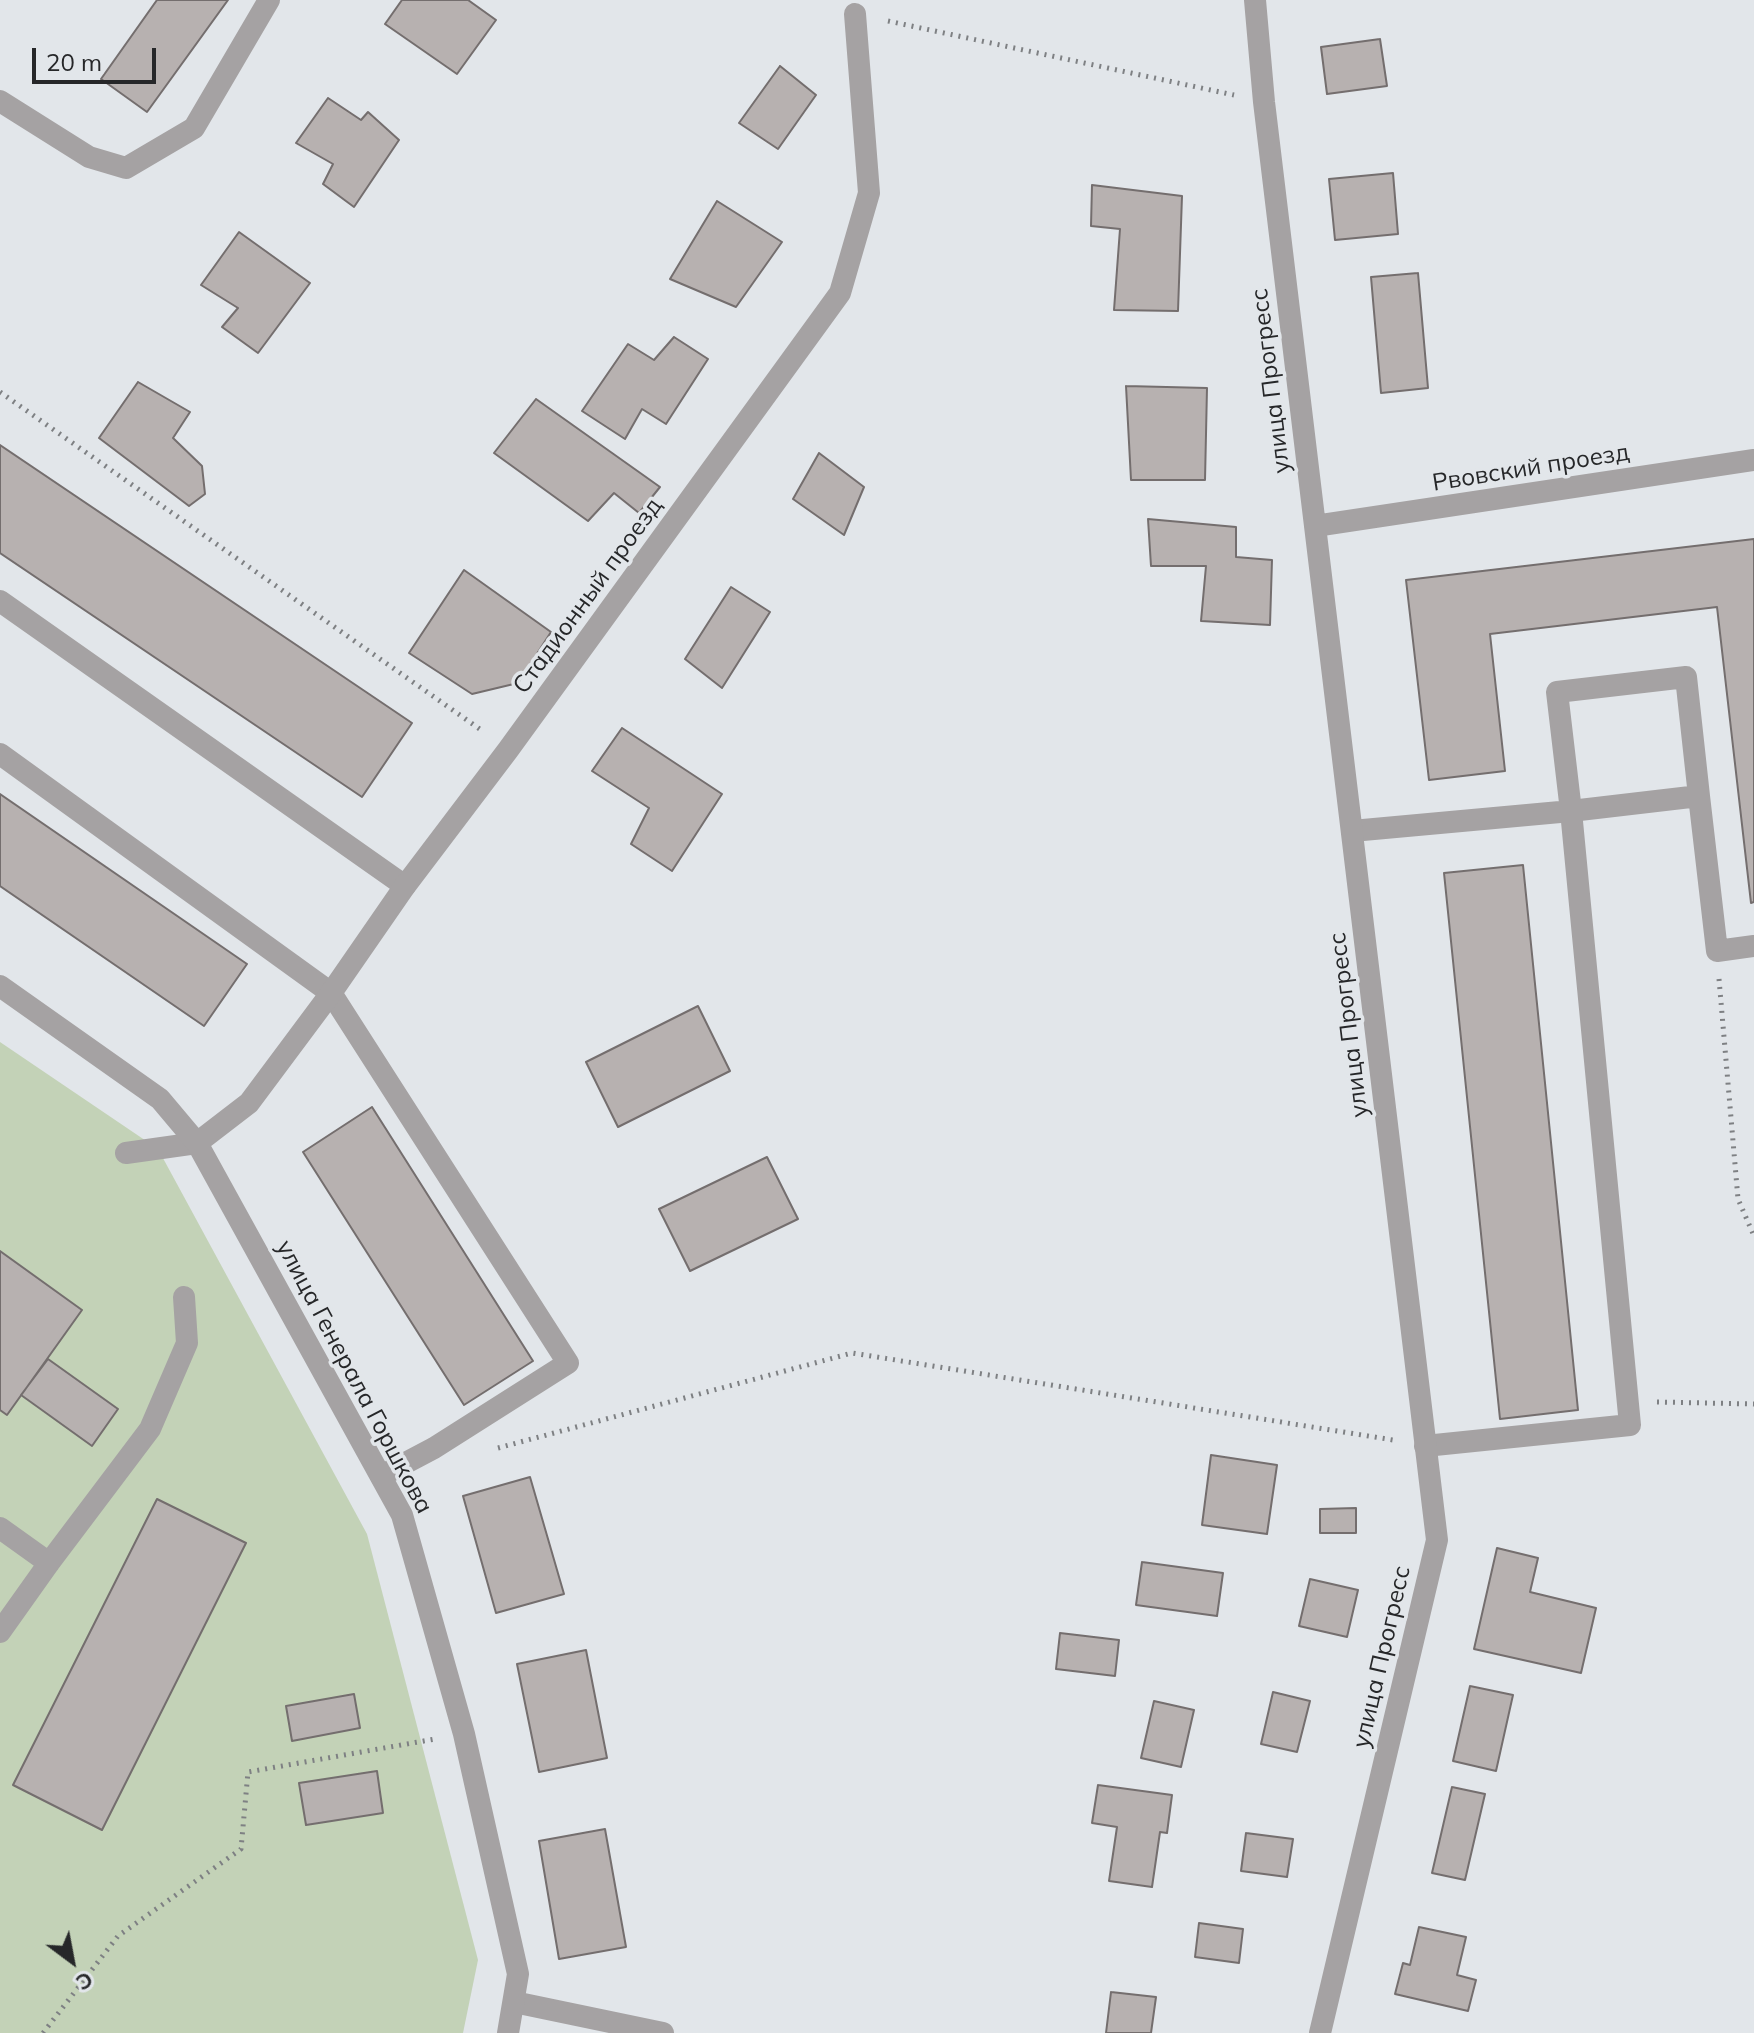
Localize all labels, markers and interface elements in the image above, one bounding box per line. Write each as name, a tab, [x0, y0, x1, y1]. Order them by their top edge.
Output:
scale bar	[36, 32, 160, 82]
text: 20 m	[46, 47, 102, 77]
street label: улица Прогресс	[1245, 287, 1297, 475]
street label: Рвовский проезд	[1430, 438, 1632, 498]
street label: Стадионный проезд	[507, 492, 669, 700]
street label: улица Прогресс	[1323, 931, 1375, 1119]
street label: улица Генерала Горшкова	[270, 1235, 438, 1519]
street label: улица Прогресс	[1347, 1563, 1417, 1751]
north arrow	[32, 1921, 112, 2001]
text: С	[71, 1965, 99, 1997]

